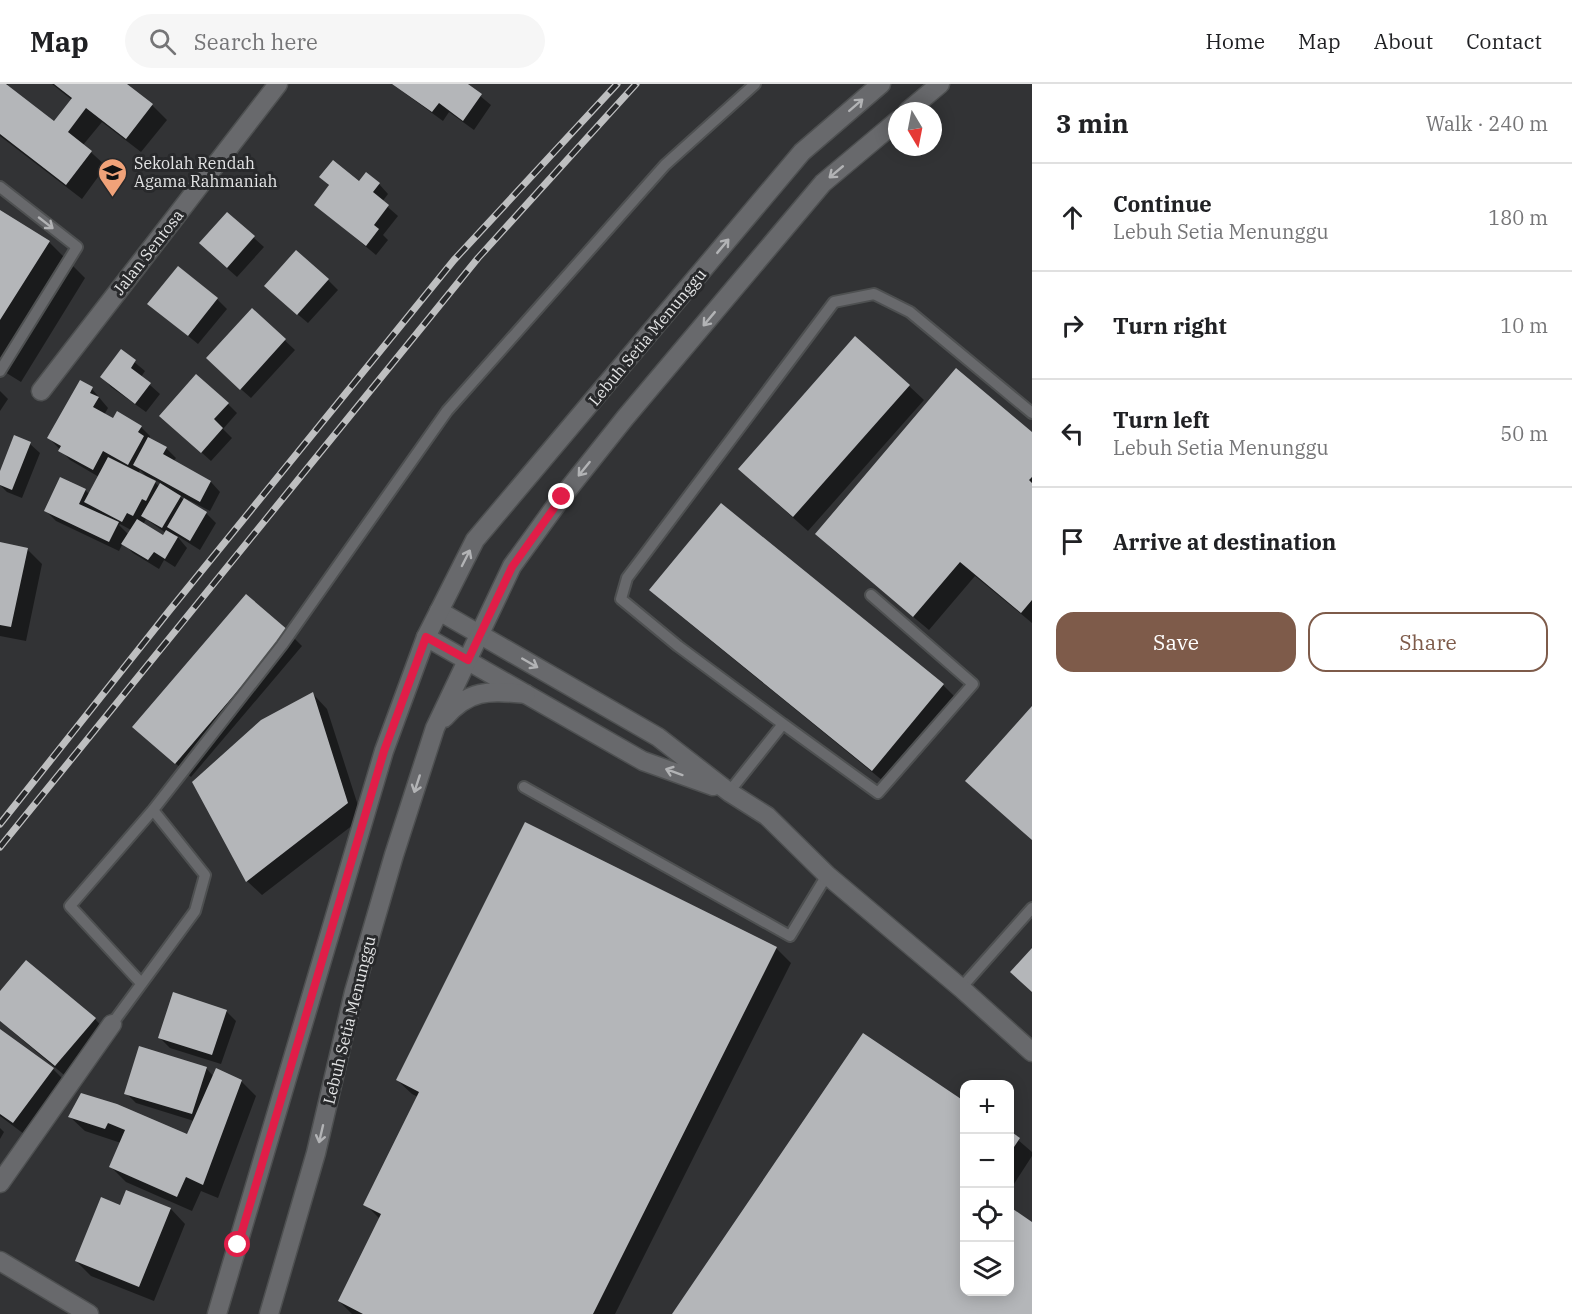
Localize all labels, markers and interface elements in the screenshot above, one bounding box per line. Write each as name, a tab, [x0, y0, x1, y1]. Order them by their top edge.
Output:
search box	[125, 14, 545, 68]
text: Map	[30, 23, 89, 60]
icon: search	[146, 25, 179, 58]
text: Search here	[194, 27, 318, 56]
text: Home	[1205, 27, 1265, 55]
text: Map	[1298, 27, 1341, 55]
text: About	[1374, 27, 1433, 55]
text: Contact	[1466, 27, 1542, 55]
one-way arrow	[848, 98, 863, 112]
north arrow	[888, 102, 942, 156]
text: 3 min	[1056, 106, 1129, 140]
text: Walk · 240 m	[1426, 110, 1548, 137]
place label: Sekolah Rendah Agama Rahmaniah	[134, 153, 278, 191]
school or university icon: Sekolah Rendah Agama Rahmaniah	[97, 156, 129, 198]
one-way arrow	[829, 165, 844, 179]
text: Continue	[1113, 189, 1212, 218]
icon: ahead	[1056, 201, 1089, 234]
text: 180 m	[1488, 204, 1548, 231]
street label: Jalan Sentosa	[108, 205, 188, 299]
one-way arrow	[38, 216, 54, 229]
text: Lebuh Setia Menunggu	[1113, 218, 1329, 245]
one-way arrow	[716, 239, 730, 254]
street label: Lebuh Setia Menunggu	[584, 264, 710, 410]
icon: right	[1056, 309, 1089, 342]
one-way arrow	[702, 311, 715, 327]
text: Turn right	[1113, 311, 1227, 340]
text: 10 m	[1500, 312, 1548, 339]
text: Turn left	[1113, 405, 1209, 434]
icon: left	[1056, 417, 1089, 450]
text: 50 m	[1500, 420, 1548, 447]
text: Lebuh Setia Menunggu	[1113, 434, 1329, 461]
one-way arrow	[578, 461, 591, 477]
route end	[548, 483, 574, 509]
icon: arrive	[1056, 525, 1089, 558]
text: Arrive at destination	[1113, 527, 1336, 556]
one-way arrow	[460, 550, 472, 568]
button: Save	[1056, 612, 1296, 672]
button: Share	[1308, 612, 1548, 672]
one-way arrow	[522, 658, 539, 670]
one-way arrow	[665, 765, 684, 776]
one-way arrow	[411, 774, 422, 793]
street label: Lebuh Setia Menunggu	[318, 934, 380, 1106]
map controls	[960, 1080, 1014, 1296]
button: +	[960, 1080, 1014, 1134]
one-way arrow	[314, 1124, 326, 1143]
button: −	[960, 1134, 1014, 1188]
button: locate	[960, 1188, 1014, 1242]
route start	[224, 1231, 250, 1257]
button: layers	[960, 1242, 1014, 1296]

